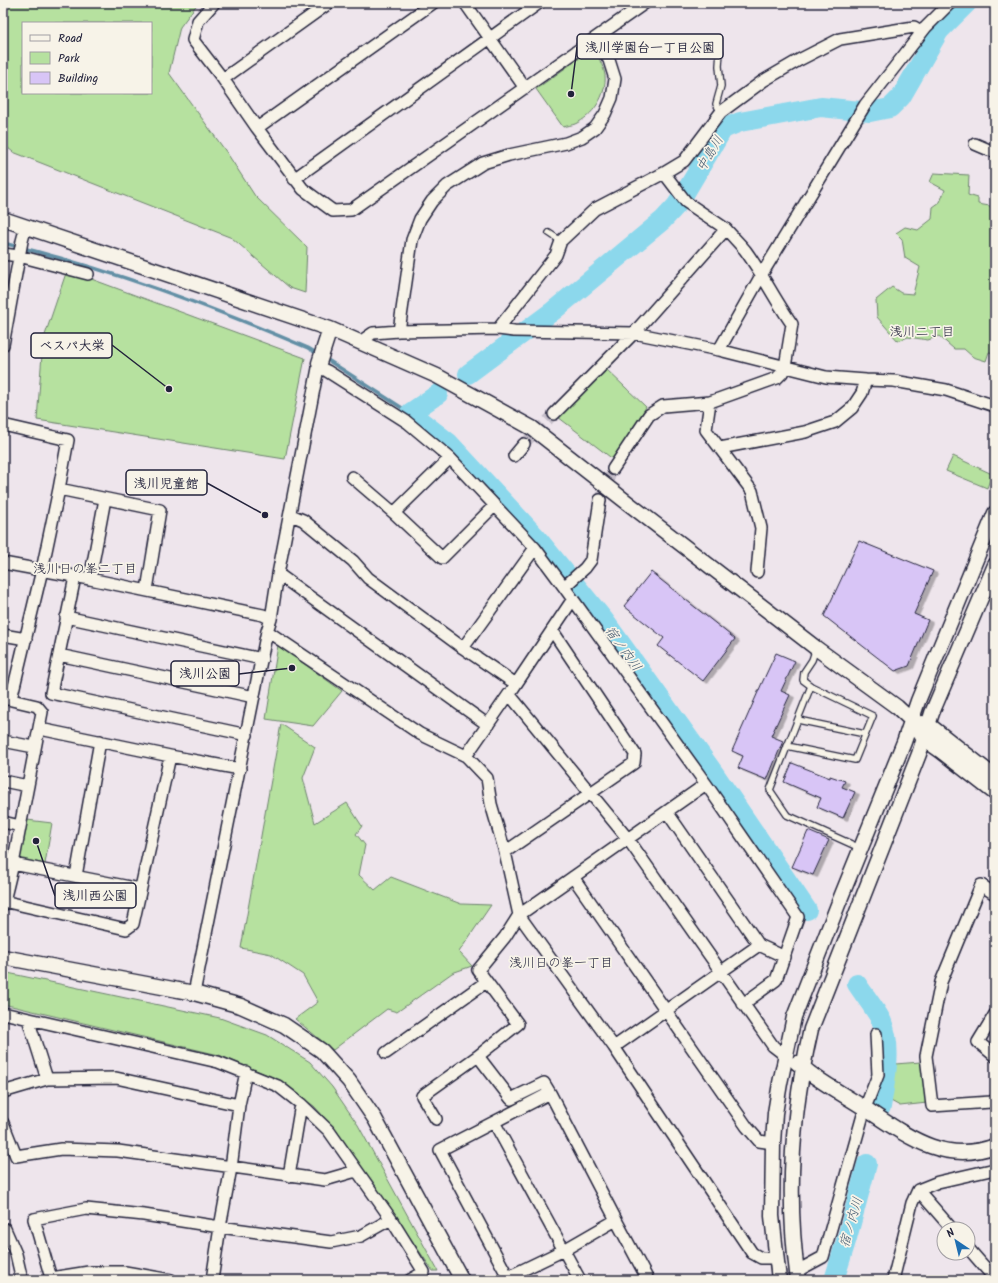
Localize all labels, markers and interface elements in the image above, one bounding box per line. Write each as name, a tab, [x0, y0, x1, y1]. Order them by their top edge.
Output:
legend	[22, 22, 152, 94]
text: Road	[58, 29, 83, 48]
callout: 浅川学園台一丁目公園	[577, 34, 723, 59]
text: 浅川学園台一丁目公園	[585, 38, 715, 59]
text: Park	[58, 49, 80, 68]
text: Building	[58, 69, 98, 88]
water label: 中島川	[691, 132, 729, 176]
district label: 浅川二丁目	[889, 322, 955, 343]
callout: ベスパ大栄	[31, 333, 112, 358]
text: ベスパ大栄	[39, 336, 105, 357]
callout: 浅川児童館	[126, 470, 207, 495]
text: 浅川児童館	[133, 474, 199, 495]
district label: 浅川日の峯二丁目	[33, 559, 137, 580]
water label: 宿ノ内川	[599, 622, 647, 676]
callout: 浅川公園	[171, 661, 239, 686]
text: 浅川公園	[179, 664, 231, 685]
callout: 浅川西公園	[55, 883, 136, 908]
text: 浅川西公園	[62, 886, 128, 907]
district label: 浅川日の峯一丁目	[509, 953, 613, 974]
water label: 宿ノ内川	[834, 1195, 869, 1250]
north arrow	[936, 1221, 976, 1261]
text: N	[943, 1224, 959, 1243]

